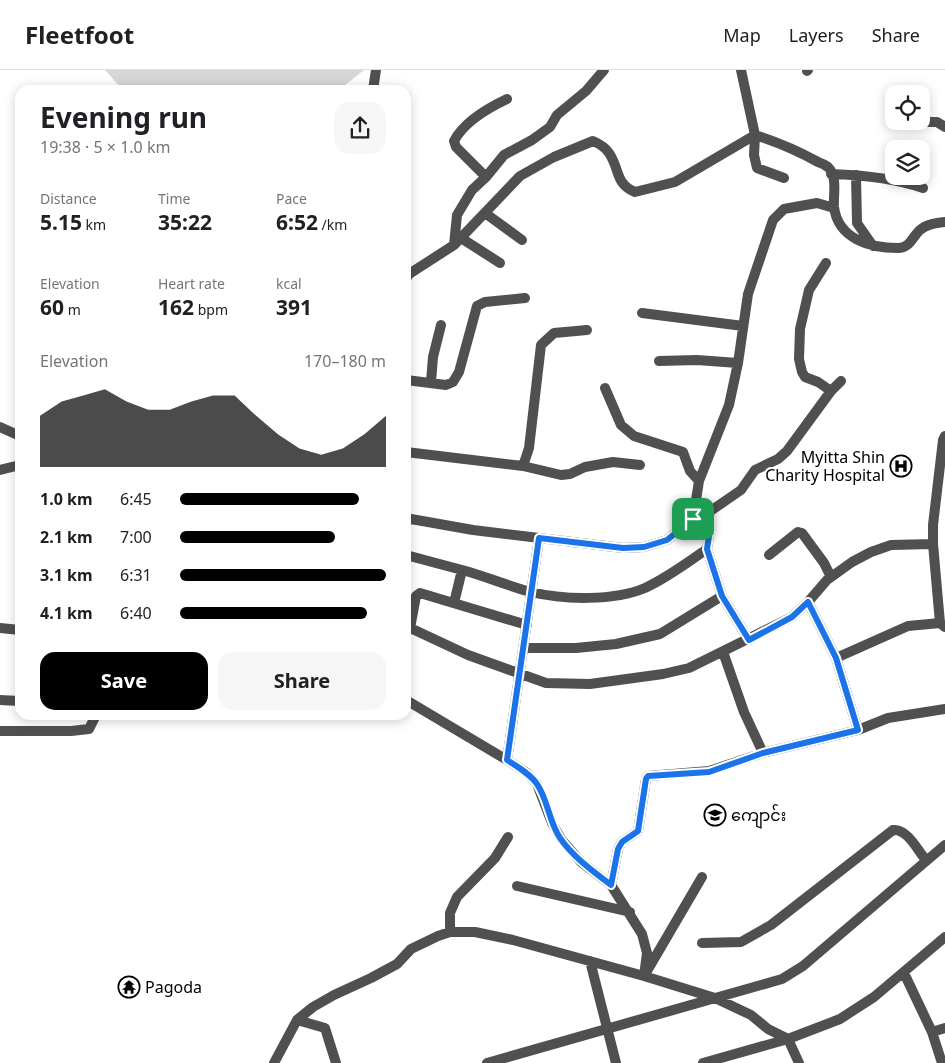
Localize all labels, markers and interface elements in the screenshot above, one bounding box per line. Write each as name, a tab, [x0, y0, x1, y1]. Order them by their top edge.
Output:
text: Fleetfoot	[25, 18, 134, 51]
text: Map	[723, 23, 761, 47]
text: Layers	[789, 23, 844, 47]
text: Share	[872, 23, 920, 47]
map controls	[885, 85, 930, 185]
button: locate	[885, 85, 930, 130]
text: Evening run	[40, 98, 207, 136]
button: share	[334, 102, 386, 154]
text: 19:38 · 5 × 1.0 km	[40, 136, 170, 158]
button: layers	[885, 140, 930, 185]
text: Distance	[40, 189, 97, 208]
text: Time	[158, 189, 190, 208]
text: Pace	[276, 189, 307, 208]
text: 5.15	[40, 208, 82, 236]
text: 35:22	[158, 208, 212, 236]
text: 6:52	[276, 208, 318, 236]
text: km	[82, 215, 106, 234]
text: /km	[318, 215, 347, 234]
text: Elevation	[40, 274, 100, 293]
text: Heart rate	[158, 274, 225, 293]
text: kcal	[276, 274, 302, 293]
text: 60	[40, 293, 64, 321]
text: 162	[158, 293, 194, 321]
text: 391	[276, 293, 312, 321]
text: m	[64, 300, 81, 319]
text: bpm	[194, 300, 228, 319]
text: Elevation	[40, 350, 108, 372]
text: 170–180 m	[304, 350, 386, 372]
place label: Myitta Shin Charity Hospital	[765, 446, 885, 486]
hospital icon: Myitta Shin Charity Hospital	[889, 454, 913, 478]
text: 1.0 km	[40, 488, 92, 510]
text: 6:45	[120, 488, 152, 510]
pin	[672, 498, 714, 540]
icon: arrive	[679, 505, 707, 533]
text: 2.1 km	[40, 526, 92, 548]
text: 7:00	[120, 526, 152, 548]
text: 3.1 km	[40, 564, 92, 586]
text: 6:31	[120, 564, 152, 586]
text: 4.1 km	[40, 602, 92, 624]
text: 6:40	[120, 602, 152, 624]
button: Save	[40, 652, 208, 710]
button: Share	[218, 652, 386, 710]
school or university icon: ကျောင်း	[703, 803, 727, 827]
place label: ကျောင်း	[731, 804, 786, 829]
temple icon: Pagoda	[117, 975, 141, 999]
place label: Pagoda	[145, 976, 202, 998]

